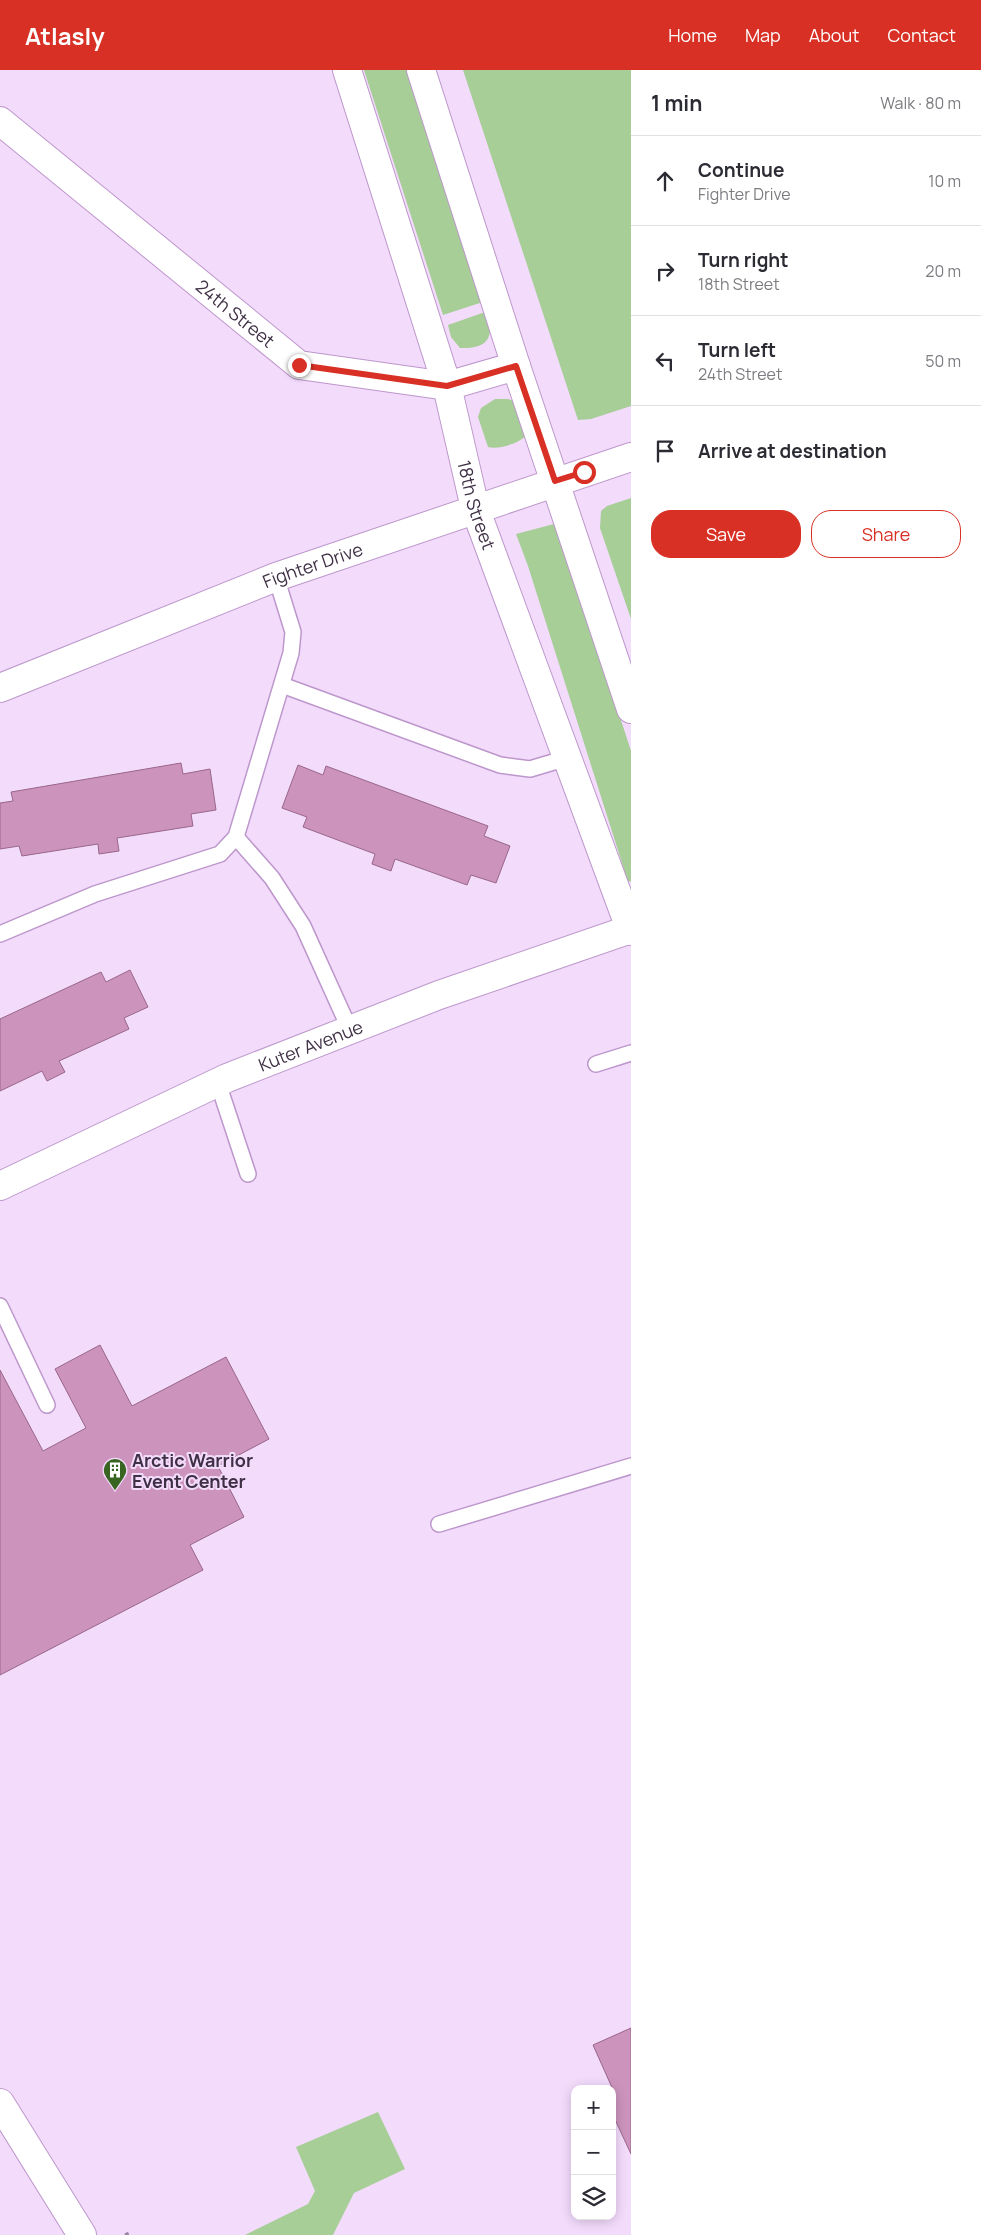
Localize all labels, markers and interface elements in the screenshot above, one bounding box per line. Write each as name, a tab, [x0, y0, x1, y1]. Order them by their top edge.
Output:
text: Atlasly	[25, 19, 105, 52]
text: Home	[668, 23, 717, 47]
text: Map	[745, 23, 781, 47]
text: About	[809, 23, 859, 47]
text: Contact	[887, 23, 956, 47]
text: 1 min	[651, 89, 702, 117]
text: Walk · 80 m	[880, 92, 961, 114]
text: Continue	[698, 157, 784, 183]
icon: ahead	[651, 167, 679, 195]
text: 10 m	[928, 170, 961, 192]
text: Fighter Drive	[698, 183, 791, 205]
text: Turn right	[698, 247, 788, 273]
icon: right	[651, 257, 679, 285]
text: 20 m	[925, 260, 961, 282]
text: 18th Street	[698, 273, 780, 295]
street label: 24th Street	[191, 274, 280, 353]
text: Turn left	[698, 337, 776, 363]
icon: left	[651, 347, 679, 375]
text: 50 m	[925, 350, 961, 372]
route end	[288, 354, 311, 377]
text: 24th Street	[698, 363, 782, 385]
icon: arrive	[651, 437, 679, 465]
text: Arrive at destination	[698, 438, 887, 464]
street label: 18th Street	[452, 458, 501, 553]
route start	[573, 461, 596, 484]
button: Save	[651, 510, 801, 558]
button: Share	[811, 510, 961, 558]
street label: Fighter Drive	[259, 537, 366, 593]
street label: Kuter Avenue	[255, 1014, 366, 1077]
place label: Arctic Warrior Event Center	[132, 1448, 253, 1493]
building icon: Arctic Warrior Event Center	[102, 1457, 128, 1491]
map controls	[571, 2085, 616, 2220]
button: +	[571, 2085, 616, 2130]
button: −	[571, 2130, 616, 2175]
button: layers	[571, 2175, 616, 2220]

